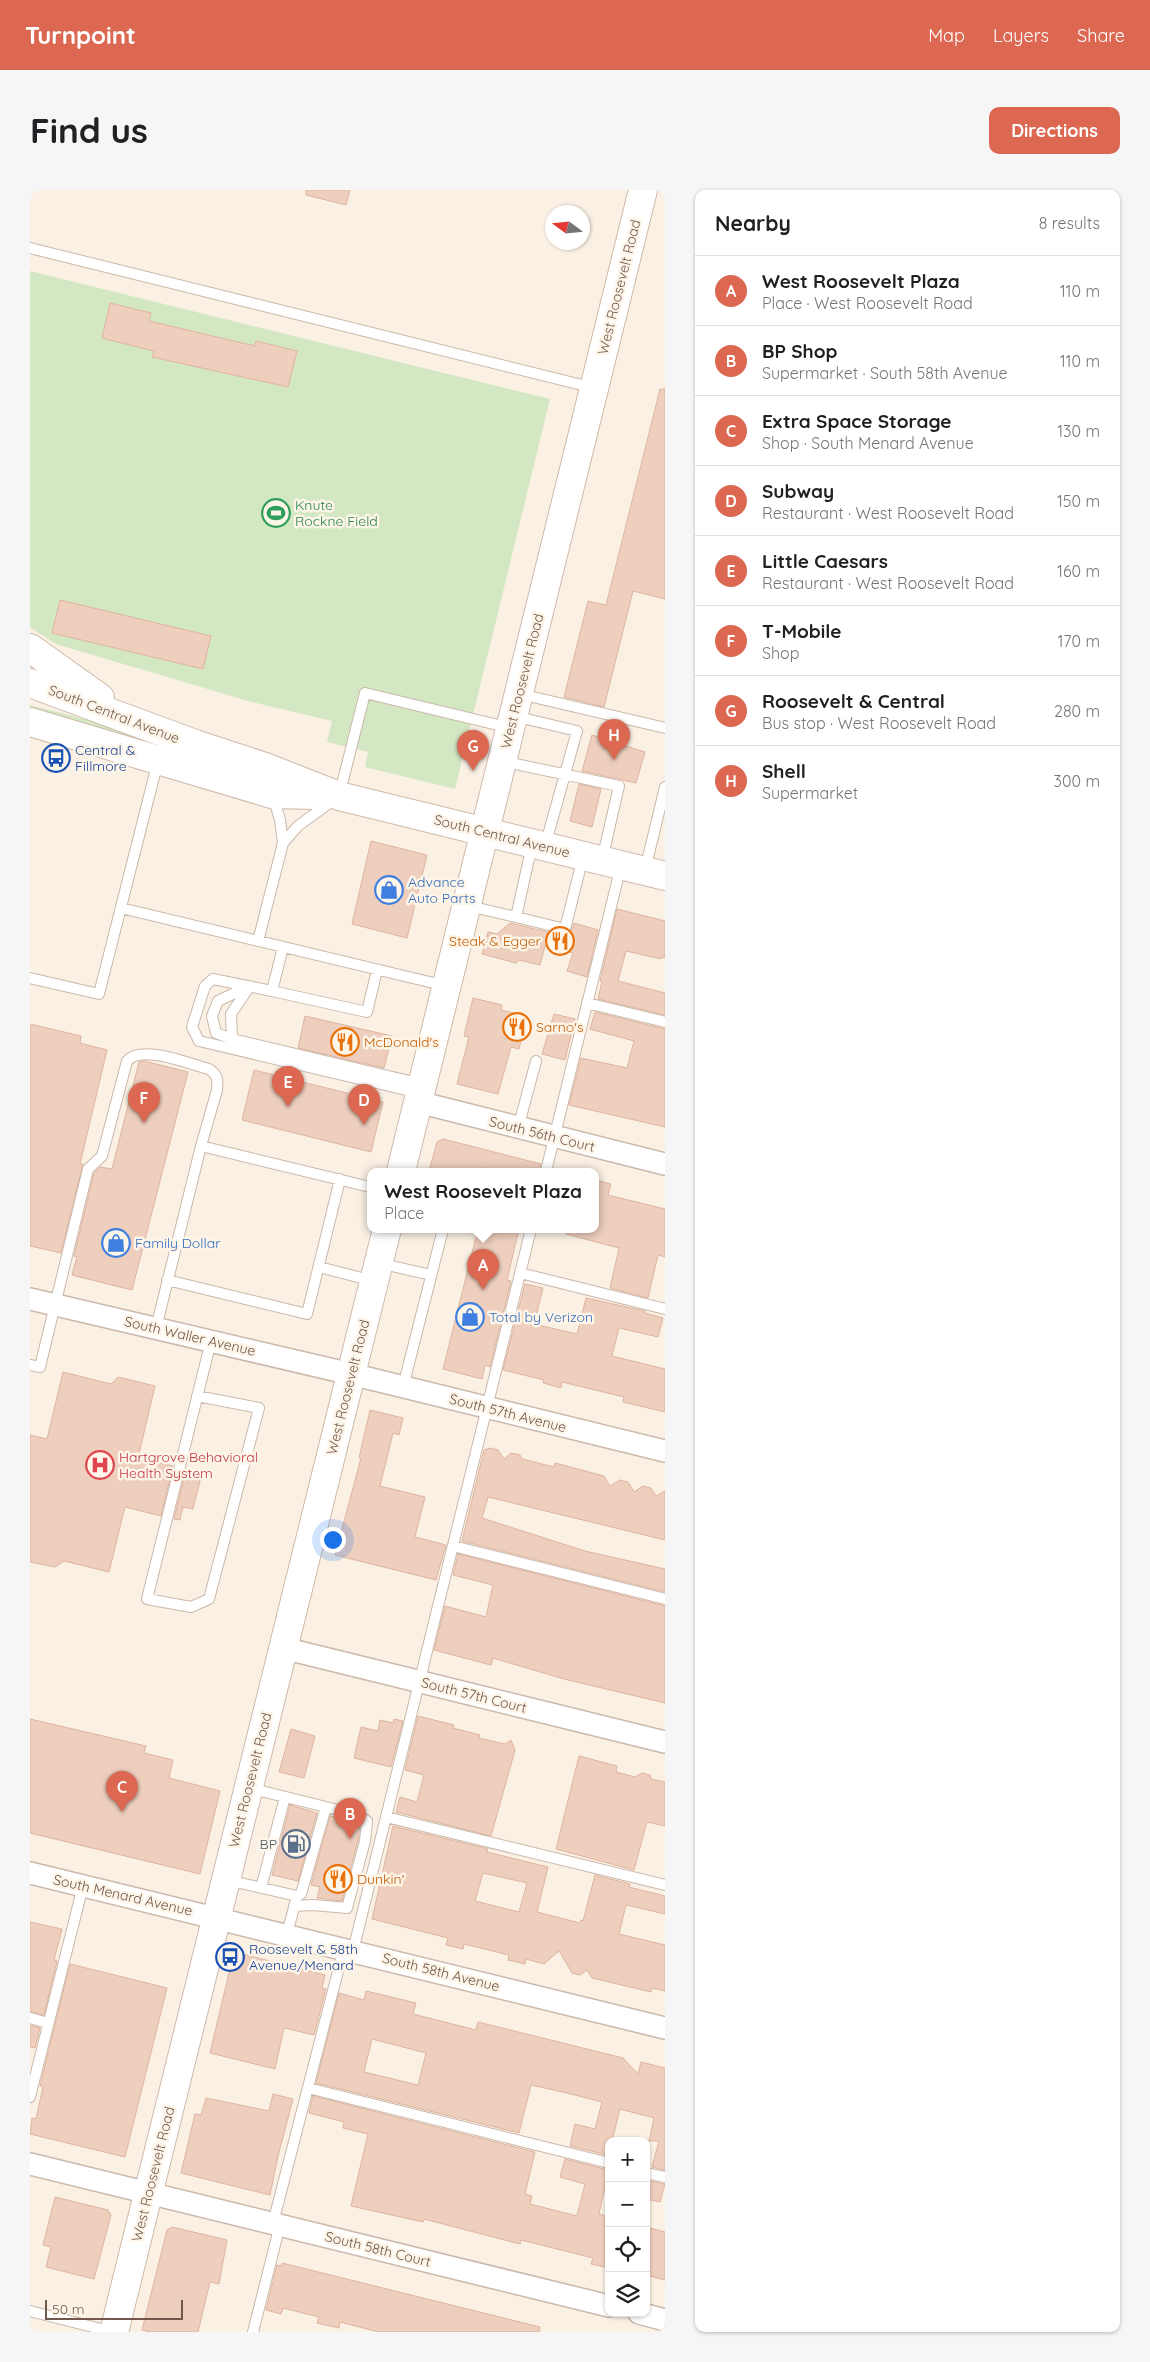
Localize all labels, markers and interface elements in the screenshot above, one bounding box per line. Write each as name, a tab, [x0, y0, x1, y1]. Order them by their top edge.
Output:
text: Turnpoint	[25, 20, 136, 50]
text: Map	[928, 24, 965, 47]
text: Layers	[993, 24, 1049, 47]
text: Share	[1077, 24, 1125, 47]
button: Directions	[989, 107, 1120, 154]
text: Find us	[30, 108, 148, 152]
north arrow	[545, 205, 590, 250]
text: Nearby	[715, 210, 791, 236]
text: 8 results	[1039, 213, 1100, 233]
street label: West Roosevelt Road	[593, 218, 645, 356]
text: West Roosevelt Plaza	[762, 269, 960, 293]
text: A	[726, 281, 736, 301]
text: 110 m	[1060, 281, 1100, 301]
text: Place · West Roosevelt Road	[762, 293, 973, 313]
text: BP Shop	[762, 339, 838, 363]
text: B	[726, 351, 736, 371]
text: 110 m	[1060, 351, 1100, 371]
text: Supermarket · South 58th Avenue	[762, 363, 1008, 383]
text: Extra Space Storage	[762, 409, 952, 433]
text: C	[726, 421, 736, 441]
text: 130 m	[1057, 421, 1100, 441]
text: Shop · South Menard Avenue	[762, 433, 974, 453]
text: Subway	[762, 479, 834, 503]
text: D	[725, 491, 737, 511]
text: 150 m	[1057, 491, 1100, 511]
place label: Knute Rockne Field	[295, 496, 378, 530]
sports icon: Knute Rockne Field	[261, 498, 291, 528]
text: Restaurant · West Roosevelt Road	[762, 503, 1014, 523]
text: Little Caesars	[762, 549, 888, 573]
text: E	[726, 561, 736, 581]
text: 160 m	[1057, 561, 1100, 581]
text: Restaurant · West Roosevelt Road	[762, 573, 1014, 593]
street label: West Roosevelt Road	[496, 612, 548, 750]
text: T-Mobile	[762, 619, 841, 643]
text: F	[727, 631, 736, 651]
text: 170 m	[1057, 631, 1100, 651]
text: Shop	[762, 643, 799, 663]
street label: South Central Avenue	[46, 681, 182, 747]
text: Roosevelt & Central	[762, 689, 945, 713]
text: G	[725, 701, 737, 721]
text: 280 m	[1054, 701, 1100, 721]
text: Bus stop · West Roosevelt Road	[762, 713, 996, 733]
pin: H	[598, 719, 630, 760]
pin: G	[457, 730, 489, 771]
place label: Central & Fillmore	[75, 741, 136, 775]
bus stop icon: Central & Fillmore	[41, 743, 71, 773]
text: Shell	[762, 759, 806, 783]
text: H	[725, 771, 737, 791]
text: 300 m	[1054, 771, 1100, 791]
text: Supermarket	[762, 783, 858, 803]
street label: South Central Avenue	[432, 810, 572, 862]
place label: Advance Auto Parts	[408, 873, 476, 907]
shop icon: Advance Auto Parts	[374, 875, 404, 905]
restaurant icon: Steak & Egger	[545, 926, 575, 956]
place label: Steak & Egger	[449, 932, 542, 950]
restaurant icon: Sarno's	[502, 1012, 532, 1042]
place label: Sarno's	[536, 1018, 584, 1036]
restaurant icon: McDonald's	[330, 1027, 360, 1057]
place label: McDonald's	[364, 1033, 439, 1051]
pin: E	[272, 1066, 304, 1107]
pin: F	[128, 1082, 160, 1123]
pin: D	[348, 1084, 380, 1125]
street label: South 56th Court	[487, 1112, 597, 1156]
popup	[367, 1168, 599, 1233]
text: West Roosevelt Plaza	[384, 1179, 582, 1203]
text: Place	[384, 1203, 424, 1223]
shop icon: Family Dollar	[101, 1228, 131, 1258]
place label: Family Dollar	[135, 1234, 221, 1252]
pin: A	[467, 1249, 499, 1290]
shop icon: Total by Verizon	[455, 1302, 485, 1332]
place label: Total by Verizon	[489, 1308, 593, 1326]
street label: South Waller Avenue	[123, 1312, 257, 1360]
street label: West Roosevelt Road	[322, 1318, 374, 1456]
street label: South 57th Avenue	[448, 1390, 568, 1436]
place label: Hartgrove Behavioral Health System	[119, 1448, 258, 1482]
hospital icon: Hartgrove Behavioral Health System	[85, 1450, 115, 1480]
your location	[320, 1527, 346, 1553]
street label: South 57th Court	[420, 1673, 529, 1717]
street label: West Roosevelt Road	[224, 1711, 276, 1849]
pin: C	[106, 1771, 138, 1812]
pin: B	[334, 1798, 366, 1839]
fuel station icon: BP	[281, 1829, 311, 1859]
place label: BP	[260, 1835, 277, 1853]
restaurant icon: Dunkin'	[323, 1864, 353, 1894]
street label: South Menard Avenue	[52, 1870, 194, 1920]
place label: Dunkin'	[357, 1870, 405, 1888]
place label: Roosevelt & 58th Avenue/Menard	[249, 1940, 358, 1974]
bus stop icon: Roosevelt & 58th Avenue/Menard	[215, 1942, 245, 1972]
street label: South 58th Avenue	[380, 1949, 502, 1995]
street label: West Roosevelt Road	[127, 2105, 179, 2243]
map controls	[605, 2137, 650, 2317]
button: +	[605, 2137, 650, 2182]
button: −	[605, 2182, 650, 2227]
street label: South 58th Court	[323, 2227, 433, 2271]
button: locate	[605, 2227, 650, 2272]
button: layers	[605, 2272, 650, 2317]
scale bar	[45, 2297, 182, 2320]
text: 50 m	[52, 2300, 85, 2318]

